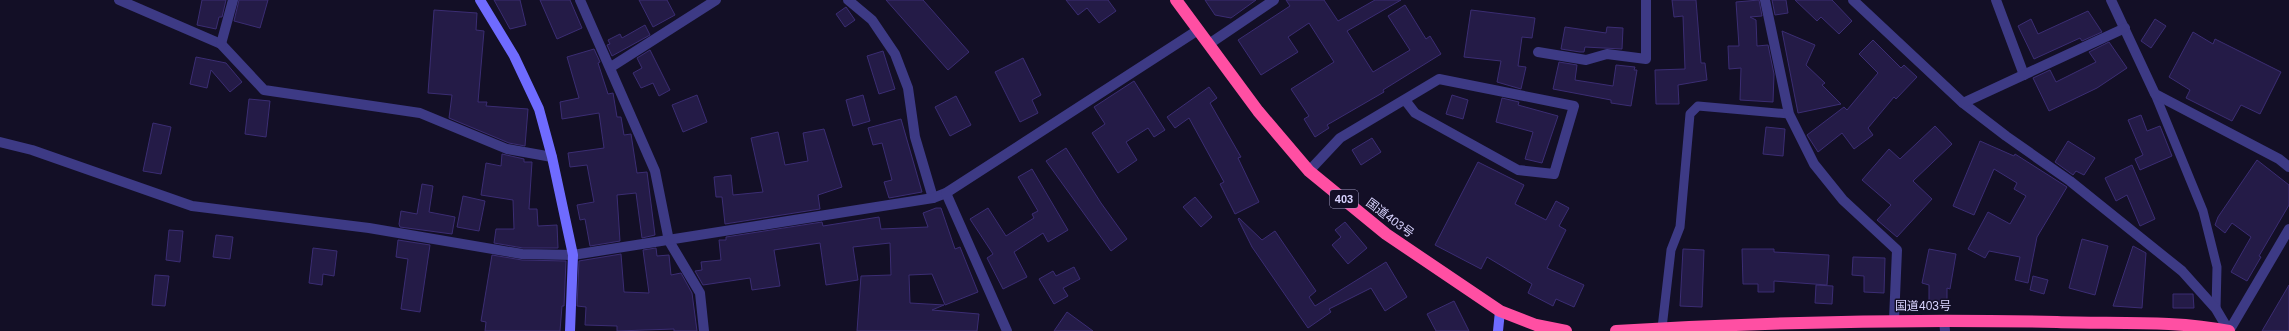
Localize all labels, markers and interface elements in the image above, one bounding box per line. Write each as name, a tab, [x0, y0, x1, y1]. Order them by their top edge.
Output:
road number: 403	[1330, 190, 1358, 208]
street label: 国道403号	[1363, 196, 1417, 240]
street label: 国道403号	[1895, 299, 1951, 313]

